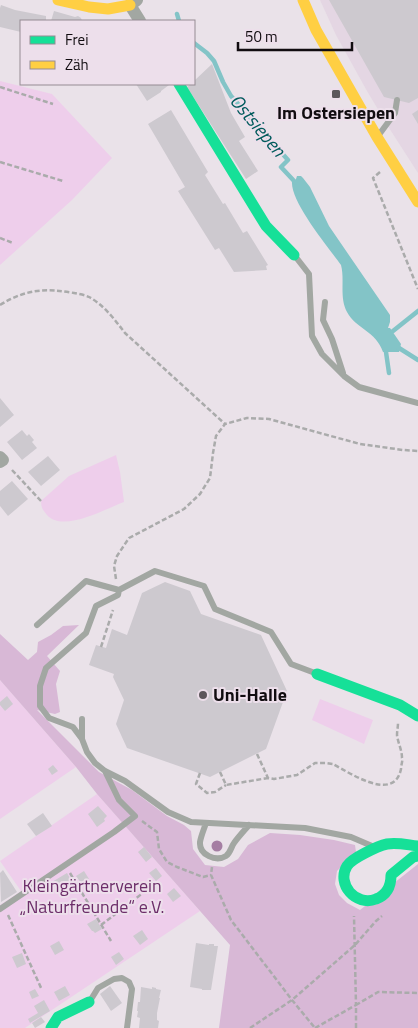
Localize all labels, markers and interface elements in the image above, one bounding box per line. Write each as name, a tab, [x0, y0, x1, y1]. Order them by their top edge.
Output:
legend	[20, 20, 195, 85]
scale bar	[238, 20, 352, 52]
text: 50 m	[245, 25, 278, 48]
text: Frei	[65, 28, 88, 51]
text: Zäh	[65, 53, 89, 76]
water label: Ostsiepen	[223, 87, 294, 163]
marker: Im Ostersiepen	[330, 88, 342, 100]
place label: Im Ostersiepen	[277, 99, 395, 126]
place label: Uni-Halle	[213, 681, 287, 708]
marker: Uni-Halle	[197, 689, 209, 701]
park label: Kleingärtnerverein „Naturfreunde“ e.V.	[20, 872, 164, 920]

